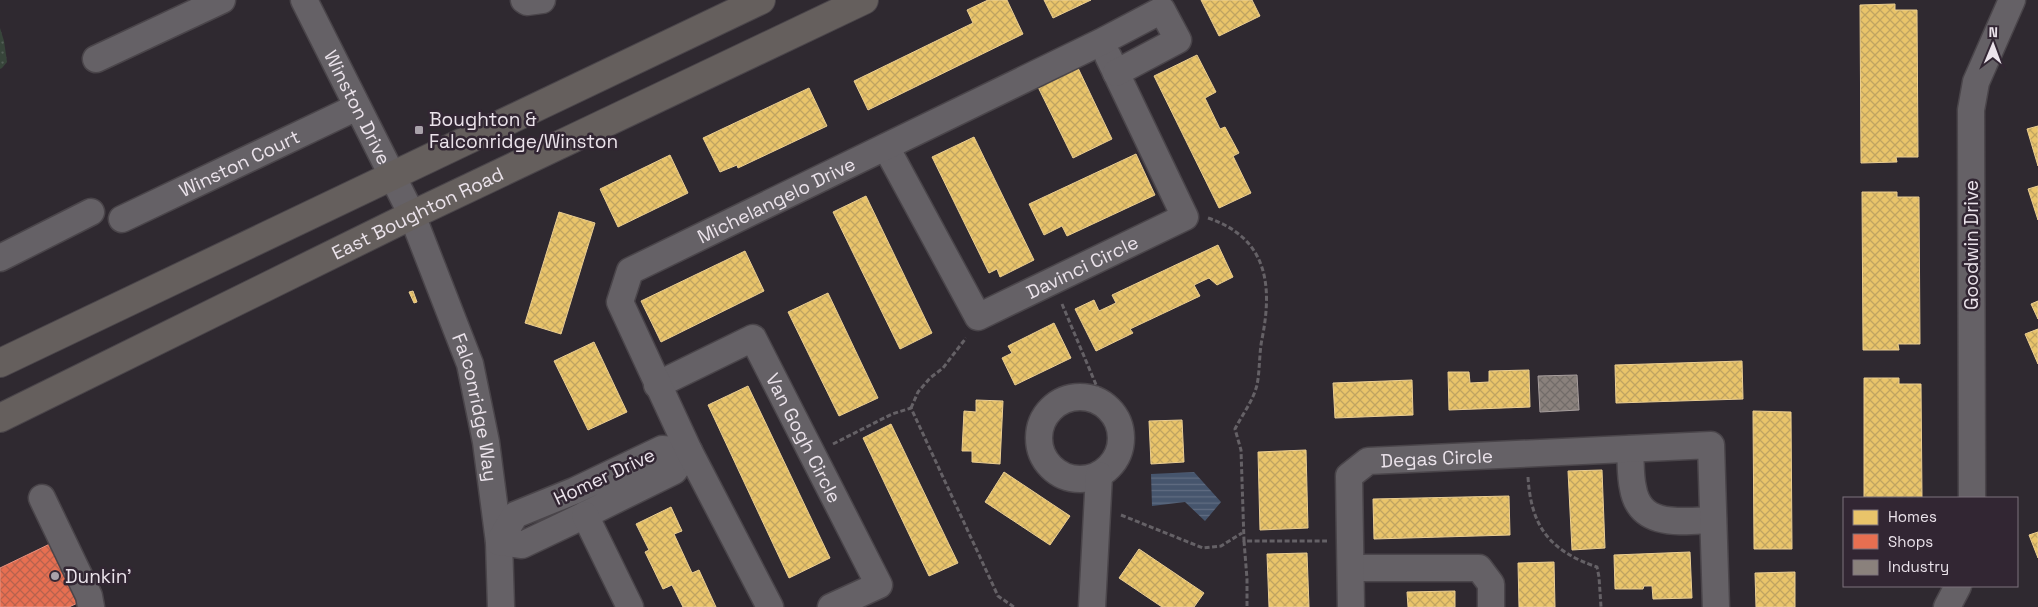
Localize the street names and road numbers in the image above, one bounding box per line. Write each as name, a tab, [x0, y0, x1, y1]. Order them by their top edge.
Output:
street label: Winston Drive	[318, 46, 397, 169]
street label: Winston Court	[175, 124, 304, 203]
street label: Michelangelo Drive	[693, 151, 860, 249]
street label: East Boughton Road	[328, 161, 508, 266]
street label: Goodwin Drive	[1959, 180, 1984, 310]
street label: Davinci Circle	[1022, 229, 1143, 305]
street label: Falconridge Way	[446, 330, 503, 483]
street label: Van Gogh Circle	[760, 369, 847, 507]
street label: Homer Drive	[549, 442, 659, 511]
street label: Degas Circle	[1380, 443, 1494, 473]

